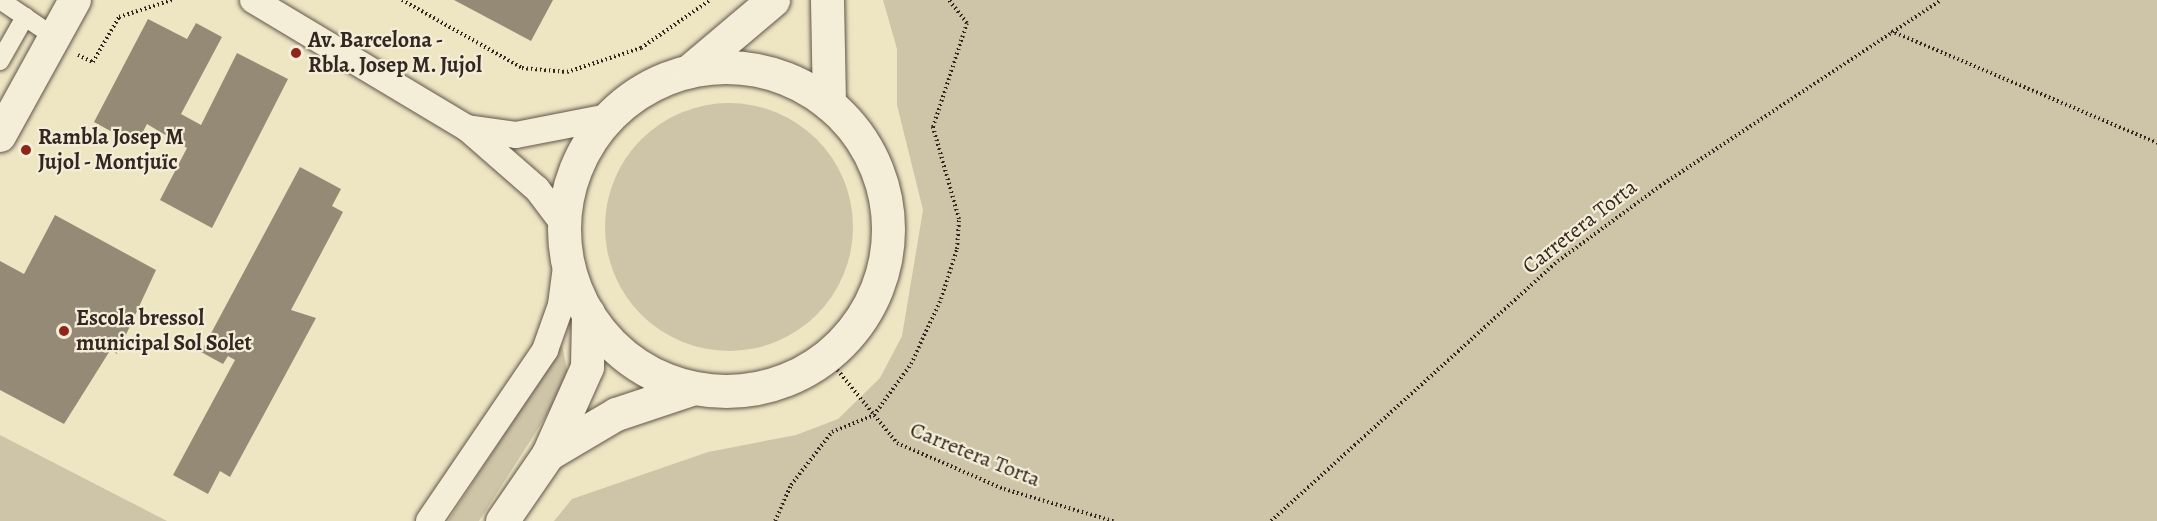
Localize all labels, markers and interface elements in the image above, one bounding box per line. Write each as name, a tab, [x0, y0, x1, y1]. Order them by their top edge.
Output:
place label: Av. Barcelona - Rbla. Josep M. Jujol	[308, 27, 483, 78]
marker: Av. Barcelona - Rbla. Josep M. Jujol	[289, 46, 303, 60]
place label: Rambla Josep M Jujol - Montjuïc	[38, 124, 184, 176]
marker: Rambla Josep M Jujol - Montjuïc	[19, 143, 33, 157]
street label: Carretera Torta	[1517, 174, 1643, 280]
place label: Escola bressol municipal Sol Solet	[76, 305, 252, 356]
marker: Escola bressol municipal Sol Solet	[57, 324, 71, 338]
street label: Carretera Torta	[906, 417, 1044, 493]

